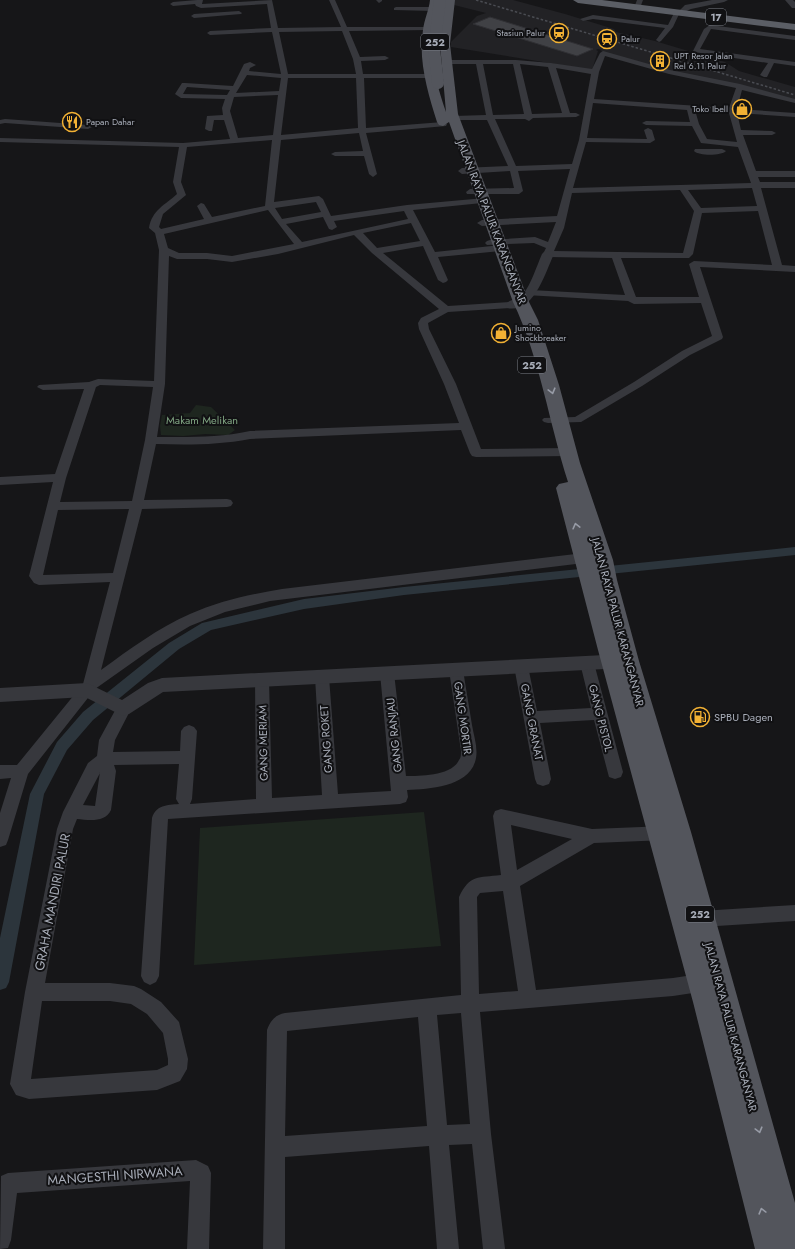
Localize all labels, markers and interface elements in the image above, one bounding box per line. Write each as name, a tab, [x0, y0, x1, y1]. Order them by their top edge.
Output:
road number: 17	[706, 9, 726, 25]
station icon: Stasiun Palur	[548, 22, 570, 44]
place label: Stasiun Palur	[497, 26, 546, 39]
station icon: Palur	[596, 28, 618, 50]
place label: Palur	[621, 32, 641, 45]
road number: 252	[421, 34, 449, 50]
place label: UPT Resor Jalan Rel 6.11 Palur	[674, 49, 733, 72]
building icon: UPT Resor Jalan Rel 6.11 Palur	[649, 50, 671, 72]
shop icon: Toko Ibell	[731, 98, 753, 120]
place label: Toko Ibell	[692, 102, 728, 115]
restaurant icon: Papan Dahar	[61, 111, 83, 133]
place label: Papan Dahar	[86, 115, 135, 128]
street label: JALAN RAYA PALUR KARANGANYAR	[453, 136, 531, 307]
place label: Jumino Shockbreaker	[514, 321, 567, 344]
shop icon: Jumino Shockbreaker	[490, 322, 512, 344]
road number: 252	[518, 357, 546, 373]
one-way arrow	[547, 388, 556, 395]
park label: Makam Melikan	[166, 412, 238, 428]
one-way arrow	[572, 523, 581, 530]
street label: JALAN RAYA PALUR KARANGANYAR	[587, 534, 648, 709]
street label: GANG MORTIR	[450, 680, 476, 756]
street label: GANG GRANAT	[517, 682, 547, 762]
street label: GANG PISTOL	[585, 683, 617, 753]
street label: GANG RANJAU	[382, 697, 406, 773]
street label: GANG MERIAM	[254, 705, 272, 781]
street label: GANG ROKET	[316, 705, 336, 773]
fuel station icon: SPBU Dagen	[689, 706, 711, 728]
place label: SPBU Dagen	[714, 709, 773, 725]
street label: GRAHA MANDIRI PALUR	[30, 831, 75, 972]
road number: 252	[686, 906, 714, 922]
street label: JALAN RAYA PALUR KARANGANYAR	[700, 939, 761, 1114]
one-way arrow	[754, 1127, 762, 1133]
street label: MANGESTHI NIRWANA	[47, 1161, 184, 1190]
one-way arrow	[759, 1208, 767, 1215]

